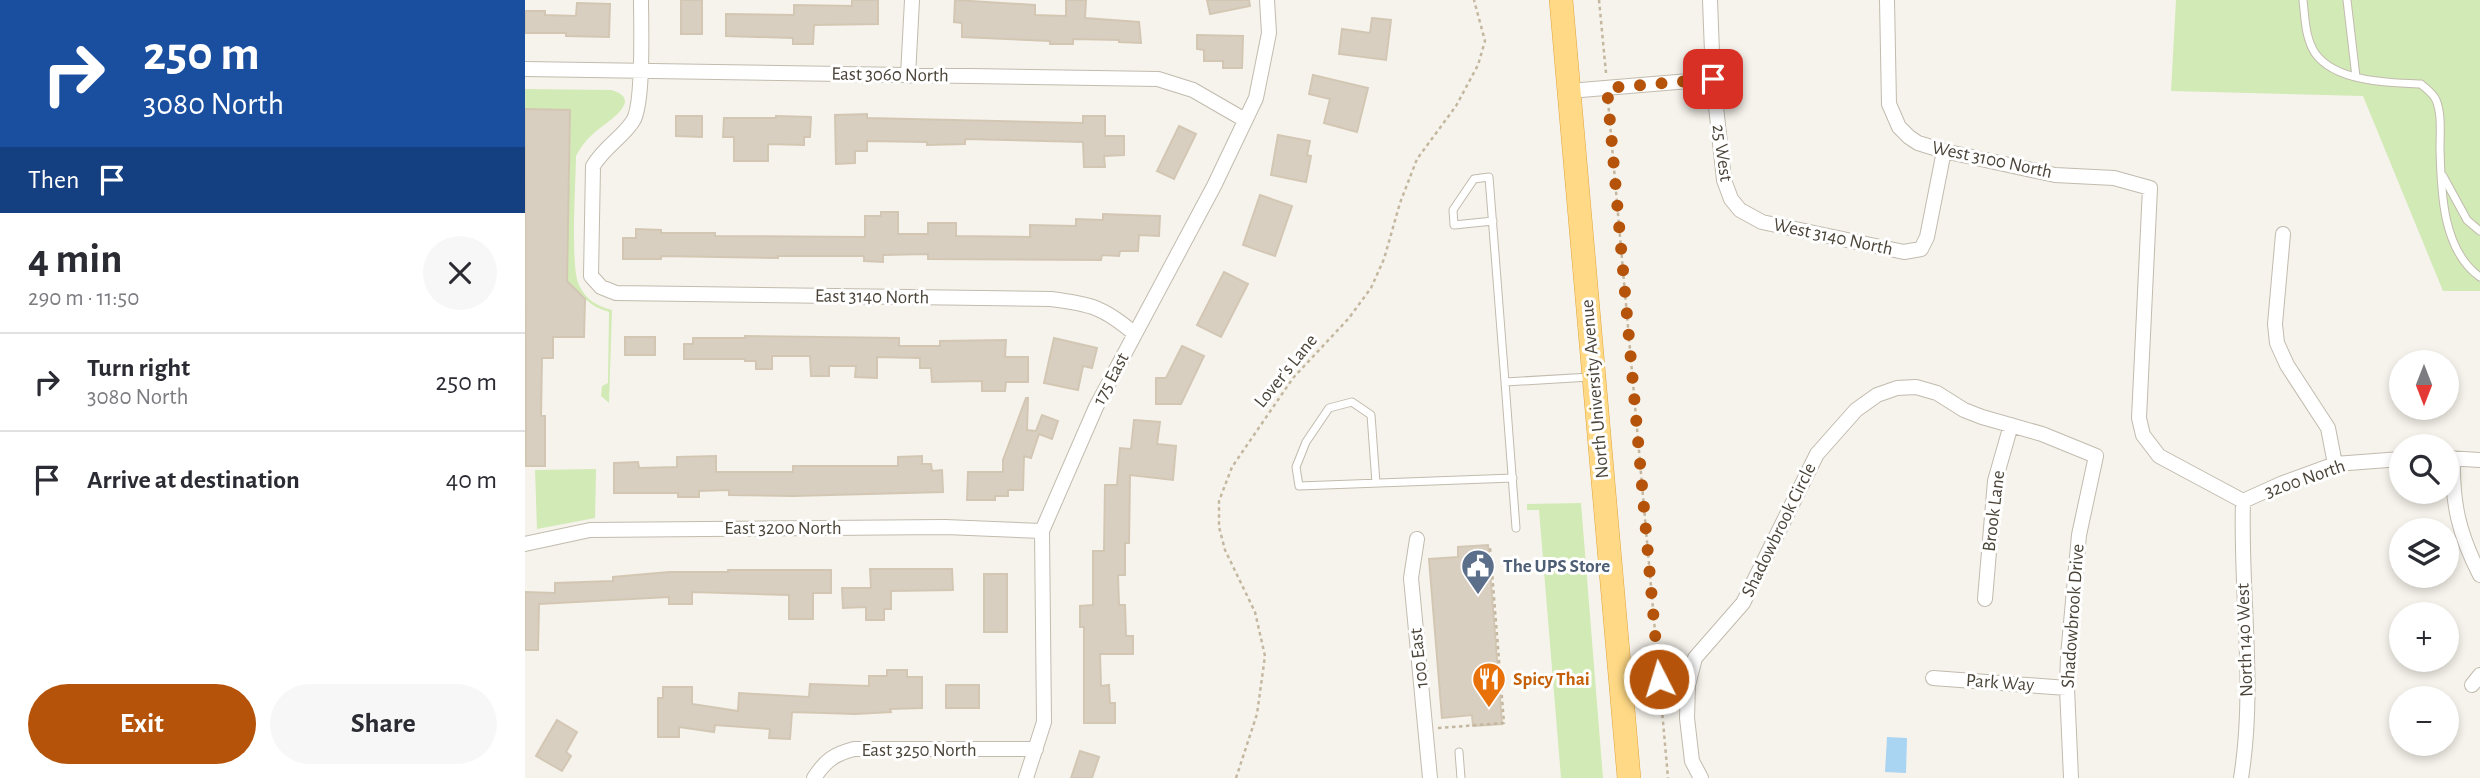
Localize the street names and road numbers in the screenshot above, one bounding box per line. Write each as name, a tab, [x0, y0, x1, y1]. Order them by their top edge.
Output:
street label: East 3060 North	[831, 64, 949, 86]
street label: 25 West	[1709, 123, 1735, 183]
street label: West 3100 North	[1930, 138, 2054, 182]
street label: West 3140 North	[1772, 215, 1894, 259]
street label: East 3140 North	[815, 287, 929, 307]
street label: North University Avenue	[1578, 299, 1612, 479]
street label: Lover's Lane	[1251, 331, 1321, 411]
street label: 175 East	[1089, 350, 1133, 408]
street label: 3200 North	[2262, 456, 2348, 502]
street label: Shadowbrook Circle	[1738, 460, 1820, 600]
street label: Brook Lane	[1980, 469, 2008, 553]
street label: East 3200 North	[724, 519, 842, 538]
street label: Shadowbrook Drive	[2058, 543, 2088, 689]
street label: North 140 West	[2234, 583, 2256, 697]
street label: 100 East	[1406, 627, 1432, 689]
street label: Park Way	[1965, 671, 2035, 695]
street label: East 3250 North	[861, 741, 977, 760]

